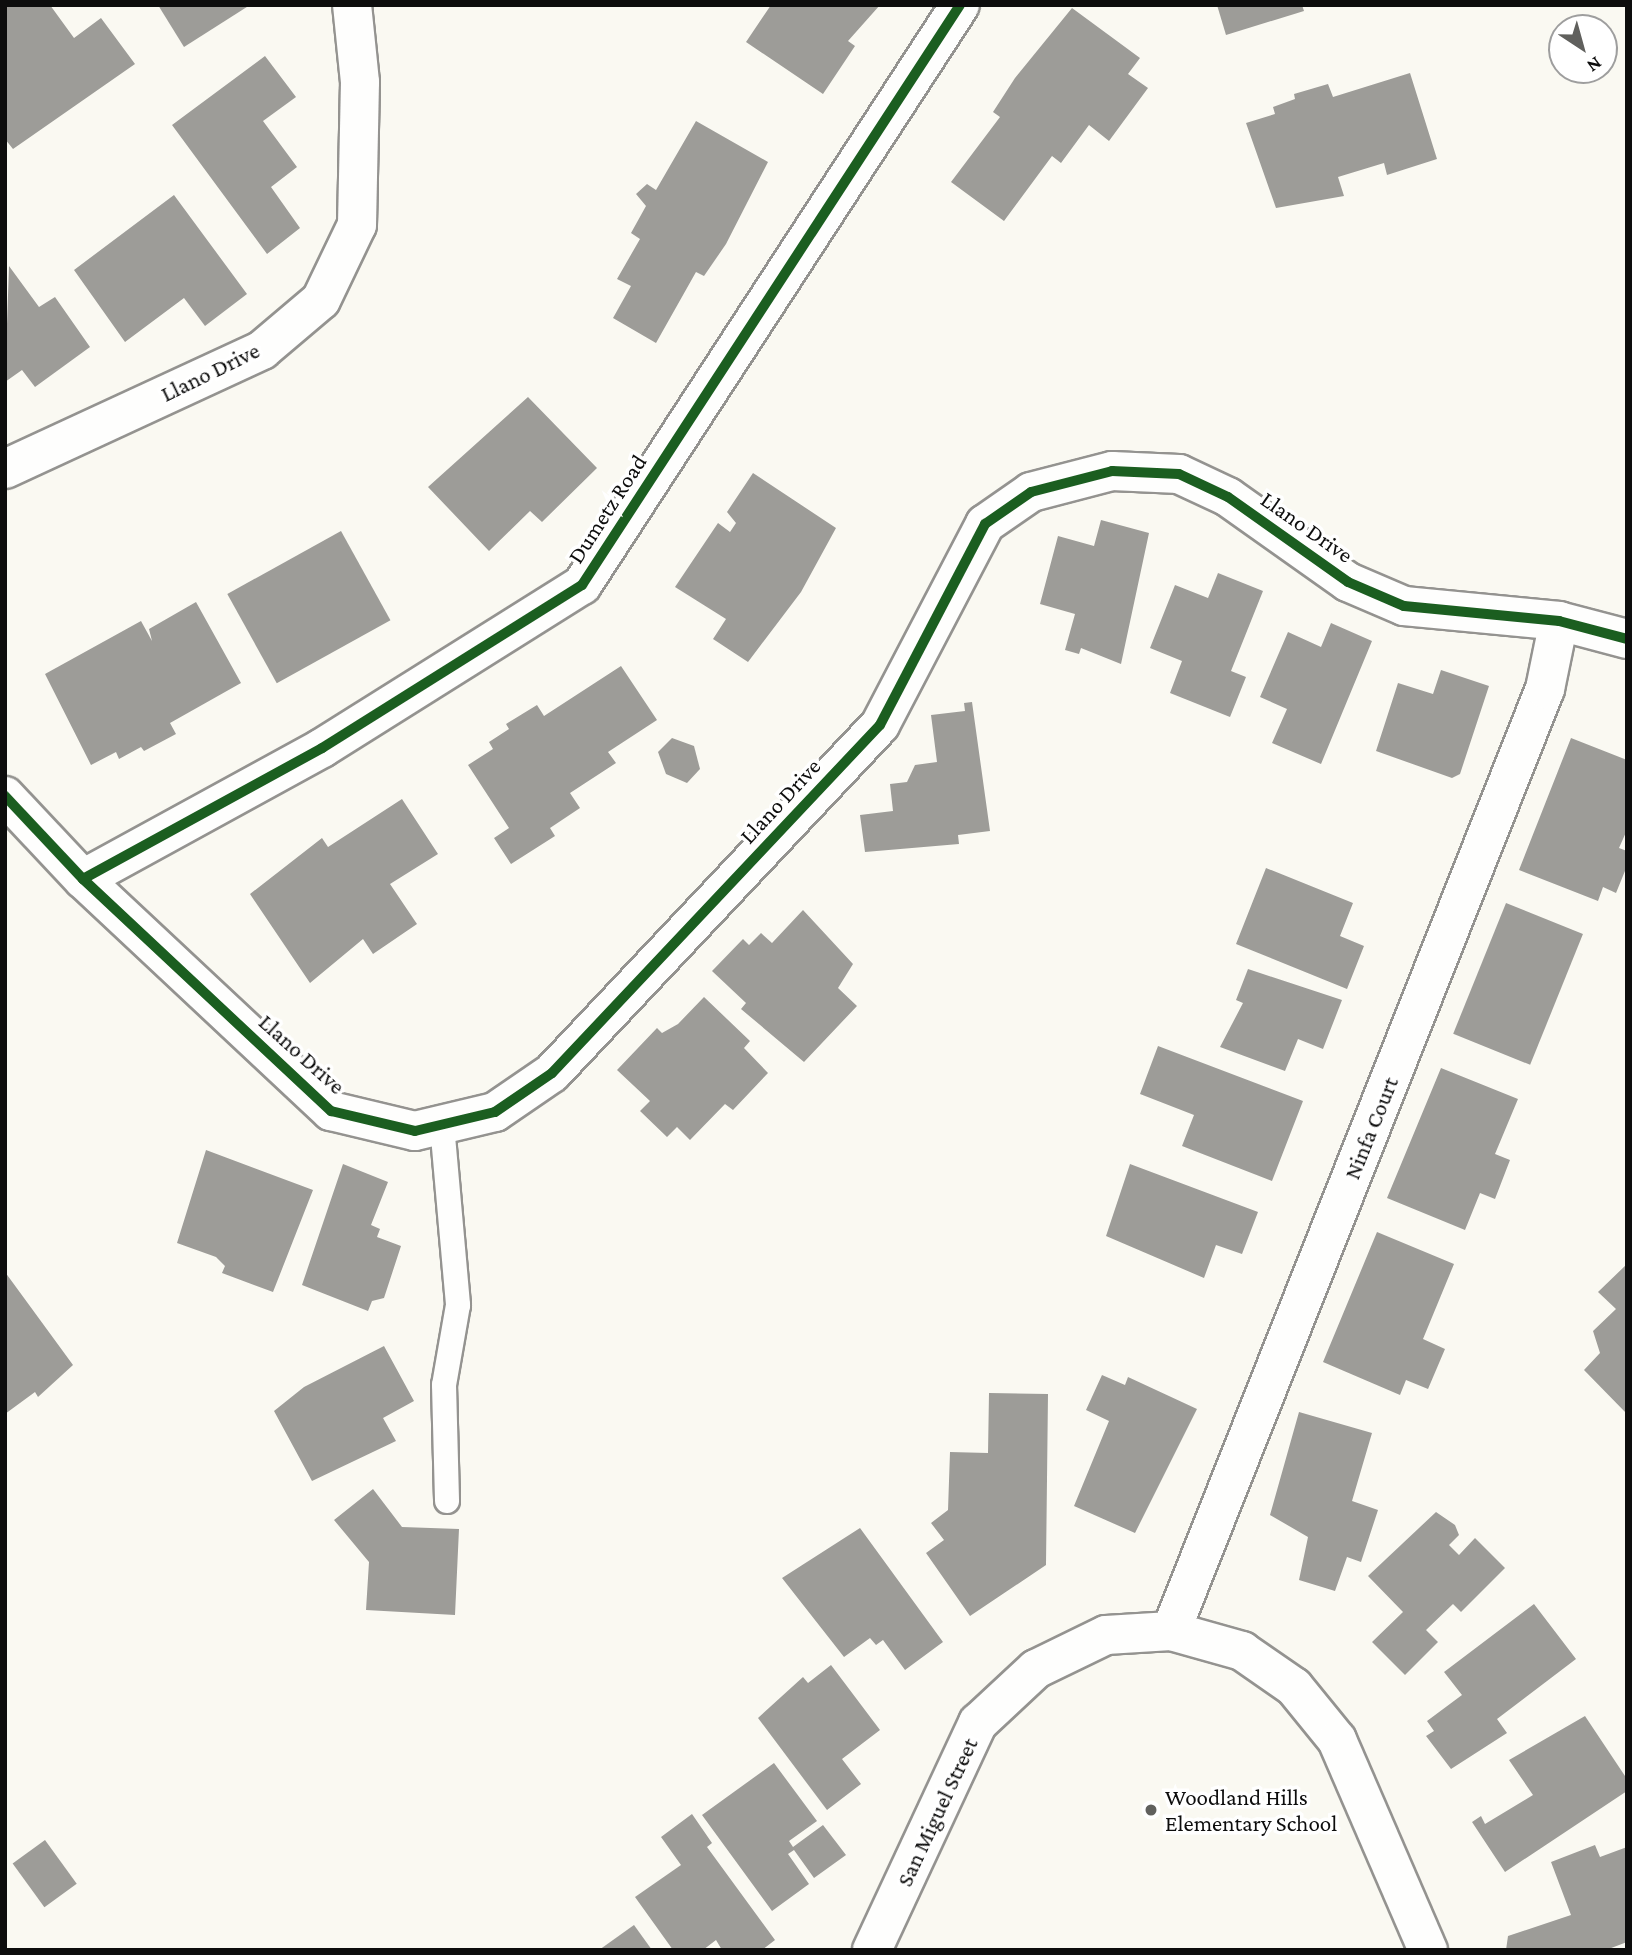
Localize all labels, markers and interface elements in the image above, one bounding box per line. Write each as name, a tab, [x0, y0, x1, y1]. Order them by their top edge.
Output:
north arrow	[1548, 14, 1618, 84]
text: N	[1583, 52, 1606, 77]
street label: Llano Drive	[156, 336, 264, 408]
street label: Dumetz Road	[562, 449, 652, 569]
street label: Llano Drive	[1256, 485, 1358, 569]
street label: Llano Drive	[734, 753, 826, 849]
street label: Llano Drive	[253, 1008, 351, 1100]
street label: Ninfa Court	[1338, 1073, 1404, 1183]
street label: San Miguel Street	[891, 1733, 983, 1891]
place label: Woodland Hills Elementary School	[1165, 1783, 1337, 1837]
marker: Woodland Hills Elementary School	[1143, 1802, 1159, 1818]

